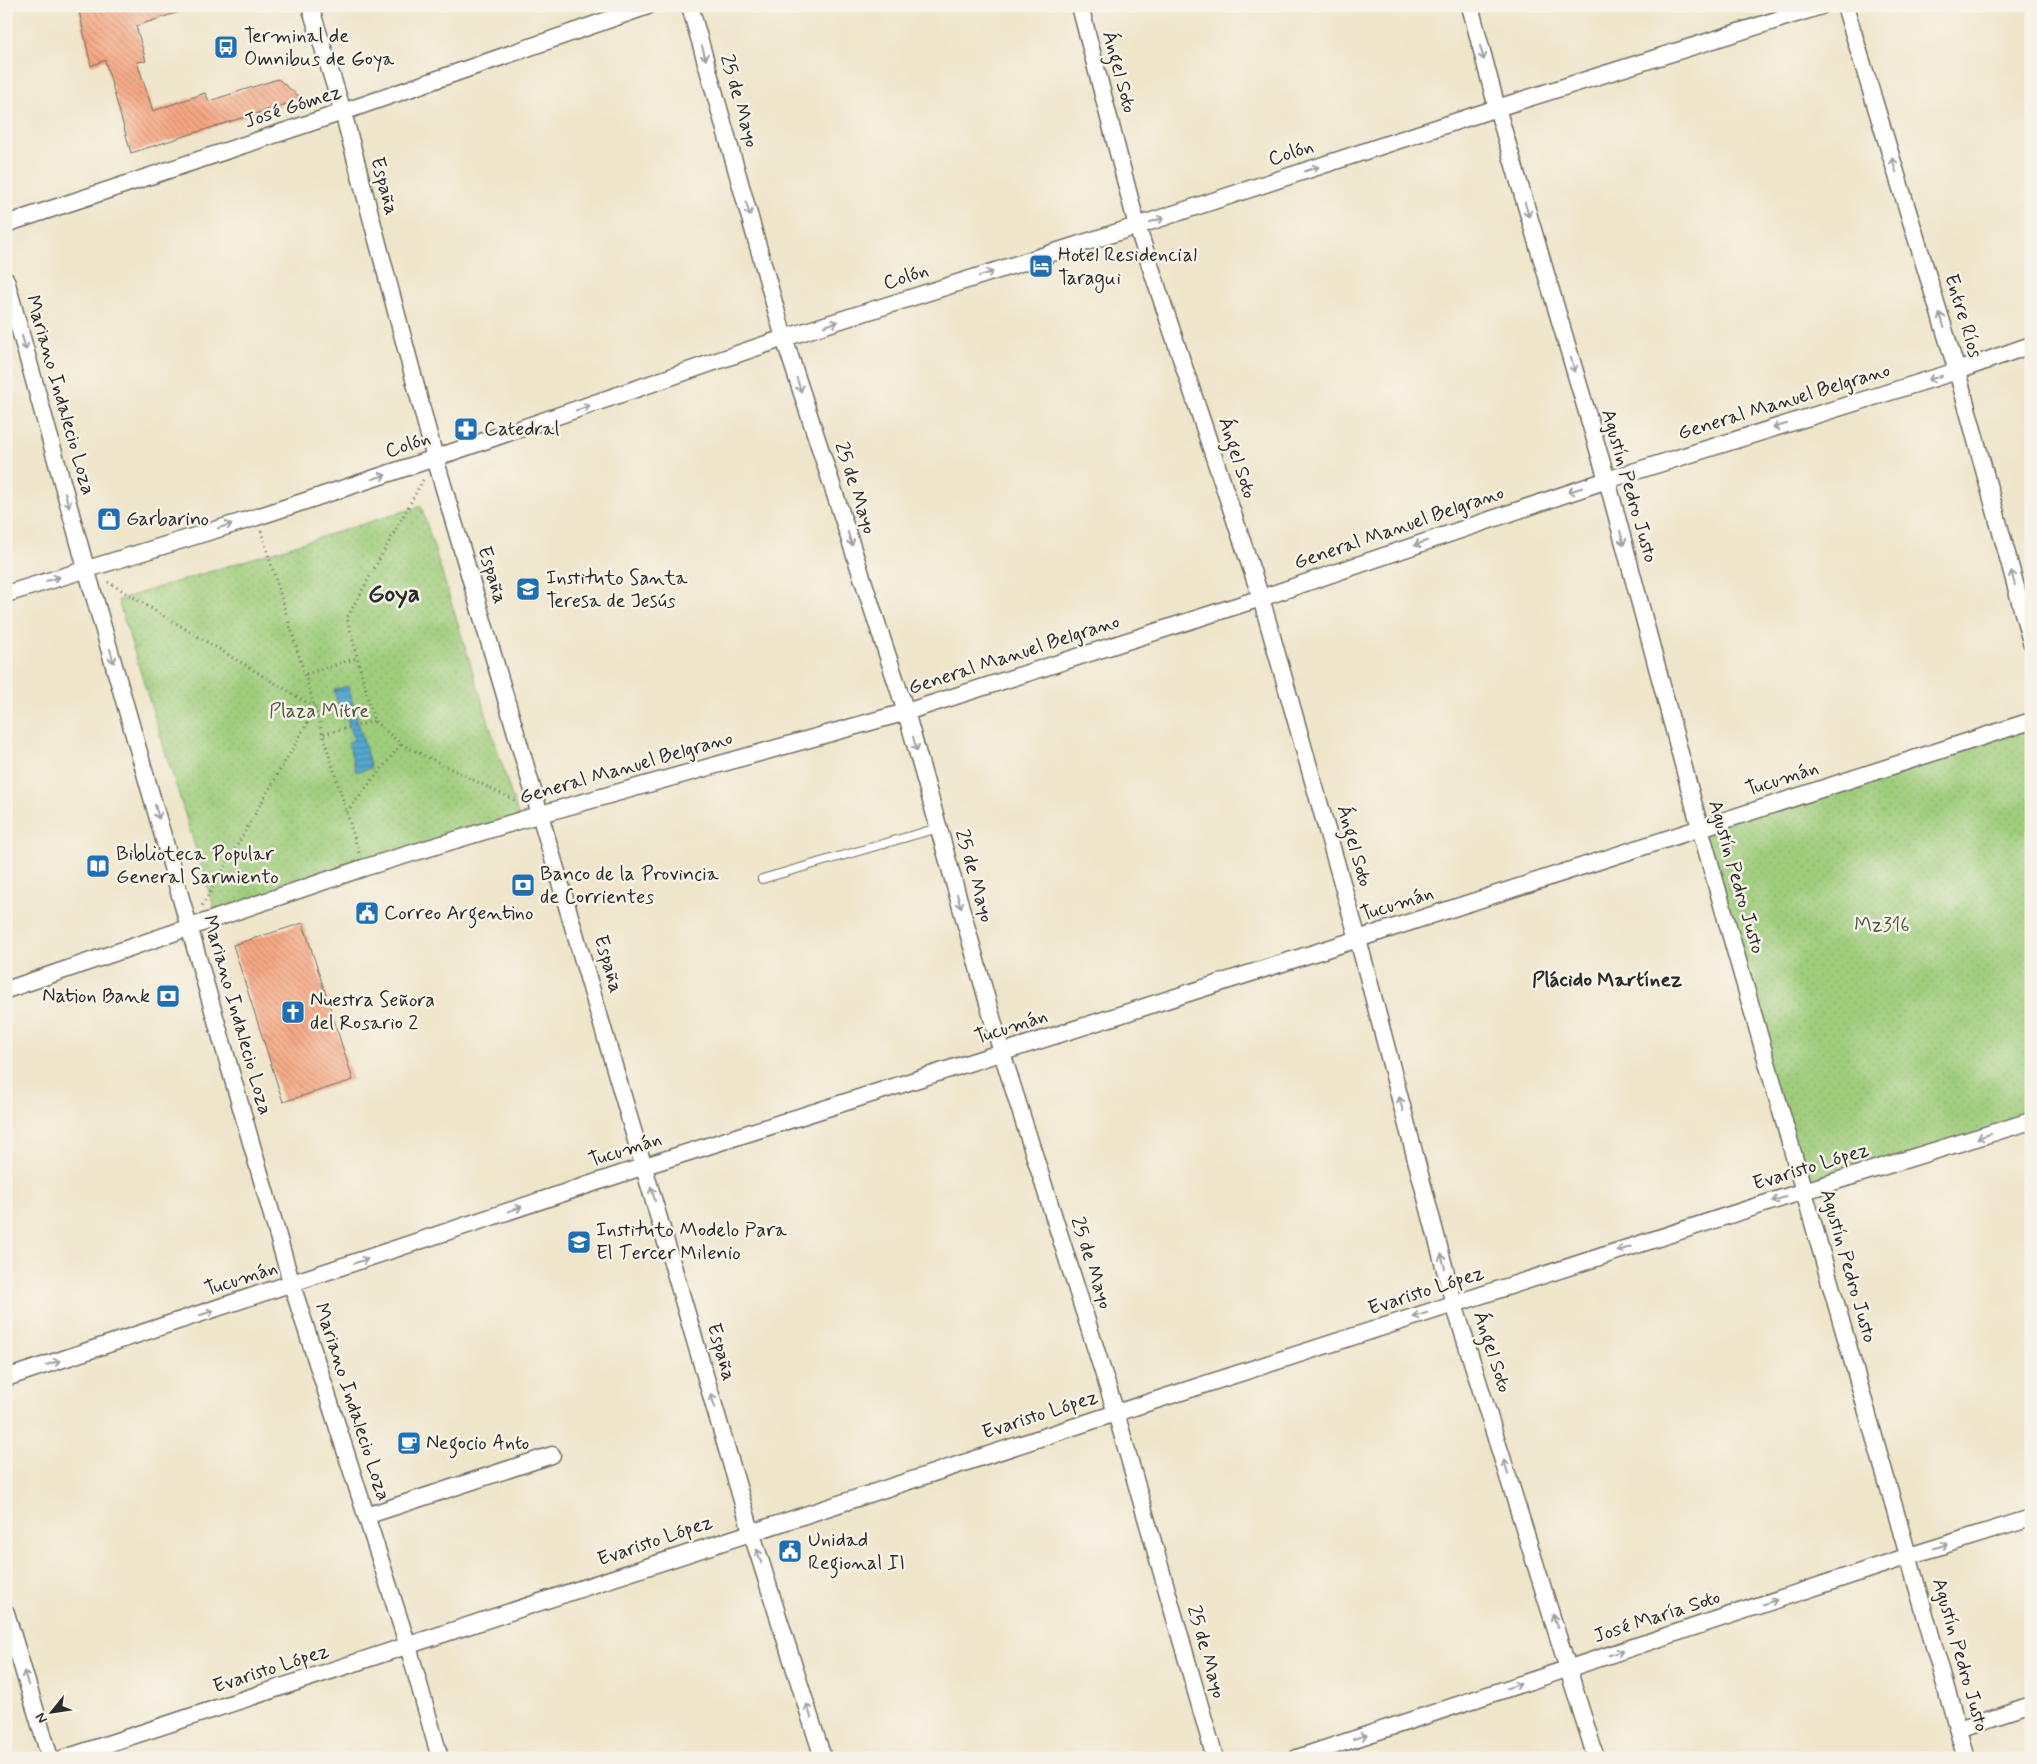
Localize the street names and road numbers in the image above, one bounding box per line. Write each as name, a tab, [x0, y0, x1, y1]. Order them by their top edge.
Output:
street label: Ángel Soto	[1093, 28, 1143, 116]
street label: 25 de Mayo	[713, 51, 765, 151]
street label: José Gómez	[241, 79, 345, 135]
street label: Colón	[1265, 133, 1317, 173]
street label: España	[363, 154, 405, 218]
street label: Colón	[880, 257, 932, 297]
street label: Entre Ríos	[1937, 271, 1989, 362]
street label: Mariano Indalecio Loza	[19, 292, 101, 498]
street label: General Manuel Belgrano	[1675, 357, 1893, 447]
street label: Agustín Pedro Justo	[1594, 406, 1664, 566]
street label: Ángel Soto	[1209, 414, 1263, 503]
street label: Colón	[382, 425, 434, 465]
street label: 25 de Mayo	[827, 438, 883, 538]
street label: General Manuel Belgrano	[1290, 479, 1508, 577]
street label: España	[470, 543, 514, 607]
street label: General Manuel Belgrano	[905, 608, 1123, 702]
street label: General Manuel Belgrano	[516, 725, 736, 811]
street label: Tucumán	[1742, 755, 1822, 803]
street label: Agustín Pedro Justo	[1701, 797, 1771, 957]
street label: Ángel Soto	[1328, 802, 1379, 891]
street label: 25 de Mayo	[948, 826, 1000, 926]
street label: Tucumán	[1357, 880, 1437, 928]
street label: Mariano Indalecio Loza	[196, 912, 278, 1118]
street label: España	[587, 932, 629, 996]
street label: Tucumán	[971, 1003, 1051, 1051]
street label: Tucumán	[585, 1126, 665, 1174]
street label: Evaristo López	[1750, 1136, 1873, 1198]
street label: Agustín Pedro Justo	[1813, 1186, 1883, 1346]
street label: 25 de Mayo	[1063, 1213, 1119, 1313]
street label: Tucumán	[201, 1255, 281, 1303]
street label: Evaristo López	[1365, 1260, 1488, 1322]
street label: Mariano Indalecio Loza	[307, 1300, 397, 1504]
street label: Ángel Soto	[1464, 1308, 1518, 1397]
street label: España	[700, 1320, 742, 1384]
street label: Evaristo López	[979, 1384, 1102, 1446]
street label: Evaristo López	[594, 1509, 716, 1573]
street label: Agustín Pedro Justo	[1925, 1575, 1995, 1735]
street label: José María Soto	[1590, 1584, 1724, 1650]
street label: 25 de Mayo	[1180, 1602, 1232, 1702]
street label: Evaristo López	[210, 1638, 333, 1700]

